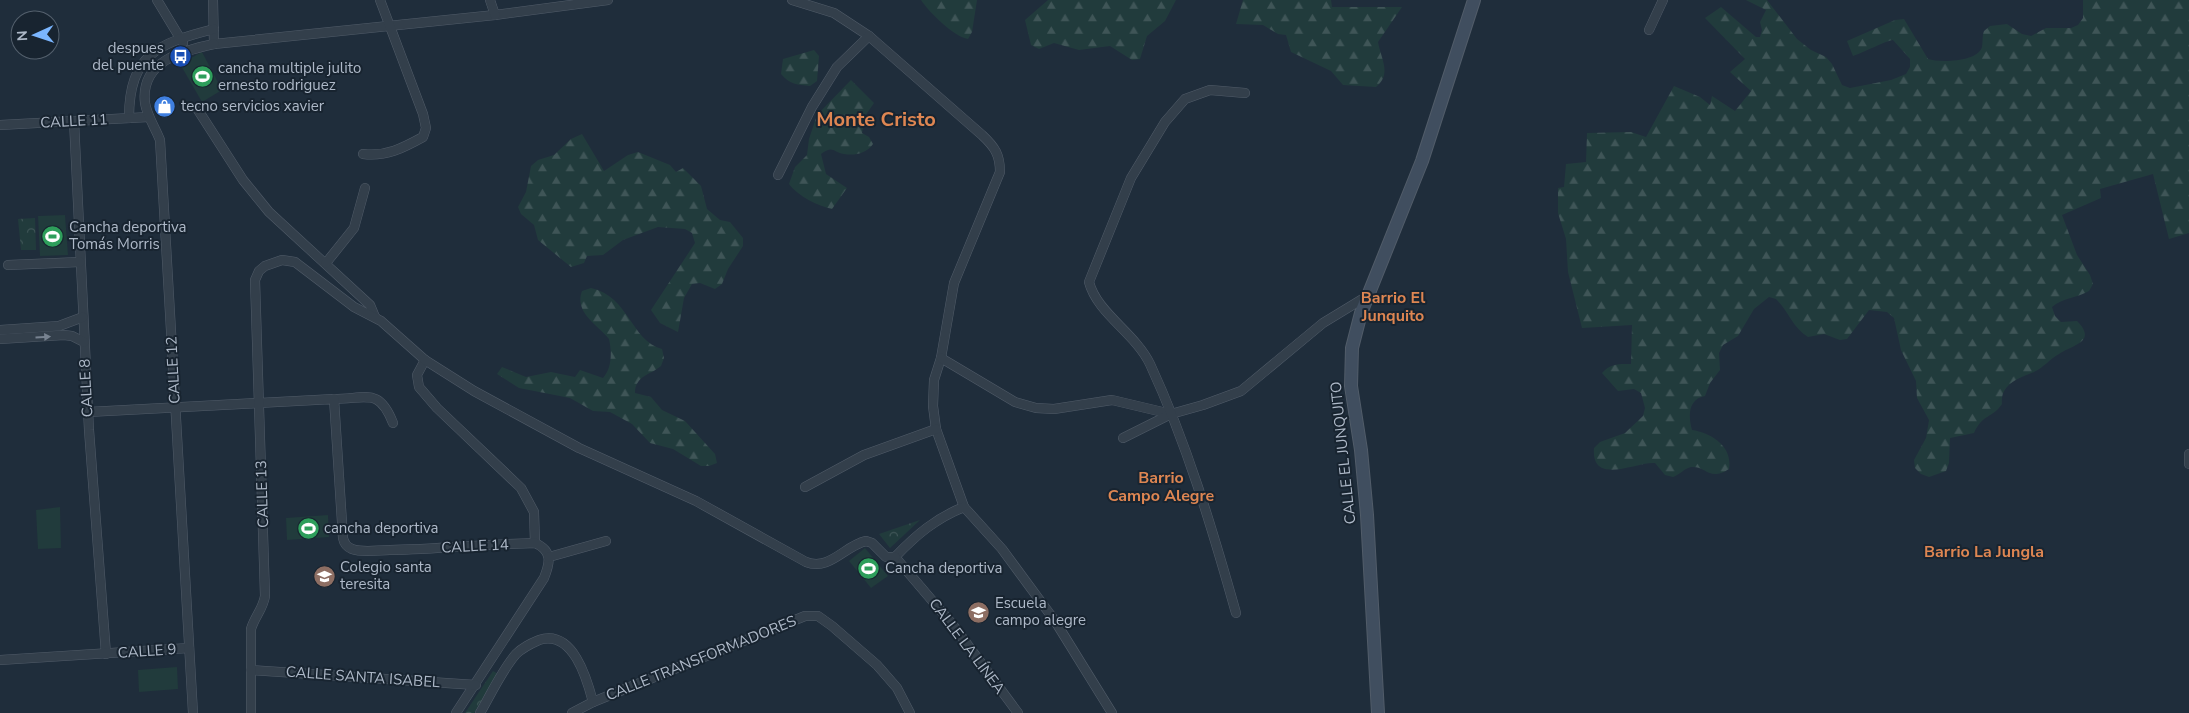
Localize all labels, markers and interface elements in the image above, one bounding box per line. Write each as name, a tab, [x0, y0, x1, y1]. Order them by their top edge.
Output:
north arrow	[10, 10, 60, 60]
text: N	[13, 30, 32, 41]
place label: despues del puente	[92, 38, 164, 75]
bus stop icon: despues del puente	[168, 45, 192, 69]
place label: cancha multiple julito ernesto rodriguez	[218, 58, 361, 95]
sports icon: cancha multiple julito ernesto rodriguez	[190, 65, 214, 89]
shop icon: tecno servicios xavier	[153, 94, 177, 118]
place label: tecno servicios xavier	[181, 96, 325, 116]
district label: Monte Cristo	[816, 106, 936, 133]
street label: CALLE 11	[40, 109, 108, 133]
place label: Cancha deportiva Tomás Morris	[69, 217, 186, 254]
sports icon: Cancha deportiva Tomás Morris	[41, 224, 65, 248]
district label: Barrio El Junquito	[1361, 287, 1425, 327]
one-way arrow	[35, 332, 51, 340]
street label: CALLE 12	[161, 336, 185, 404]
street label: CALLE 8	[74, 358, 98, 418]
street label: CALLE EL JUNQUITO	[1326, 381, 1360, 525]
street label: CALLE 13	[251, 460, 273, 528]
district label: Barrio Campo Alegre	[1108, 467, 1215, 507]
sports icon: cancha deportiva	[296, 516, 320, 540]
place label: cancha deportiva	[324, 518, 438, 538]
street label: CALLE 14	[441, 534, 509, 558]
district label: Barrio La Jungla	[1924, 541, 2044, 563]
sports icon: Cancha deportiva	[857, 556, 881, 580]
place label: Colegio santa teresita	[340, 557, 432, 594]
place label: Cancha deportiva	[885, 558, 1002, 578]
school or university icon: Colegio santa teresita	[312, 564, 336, 588]
place label: Escuela campo alegre	[995, 593, 1086, 630]
street label: CALLE LA LÍNEA	[924, 594, 1010, 698]
school or university icon: Escuela campo alegre	[967, 600, 991, 624]
street label: CALLE TRANSFORMADORES	[603, 611, 799, 705]
street label: CALLE 9	[117, 639, 177, 663]
street label: CALLE SANTA ISABEL	[285, 662, 441, 692]

